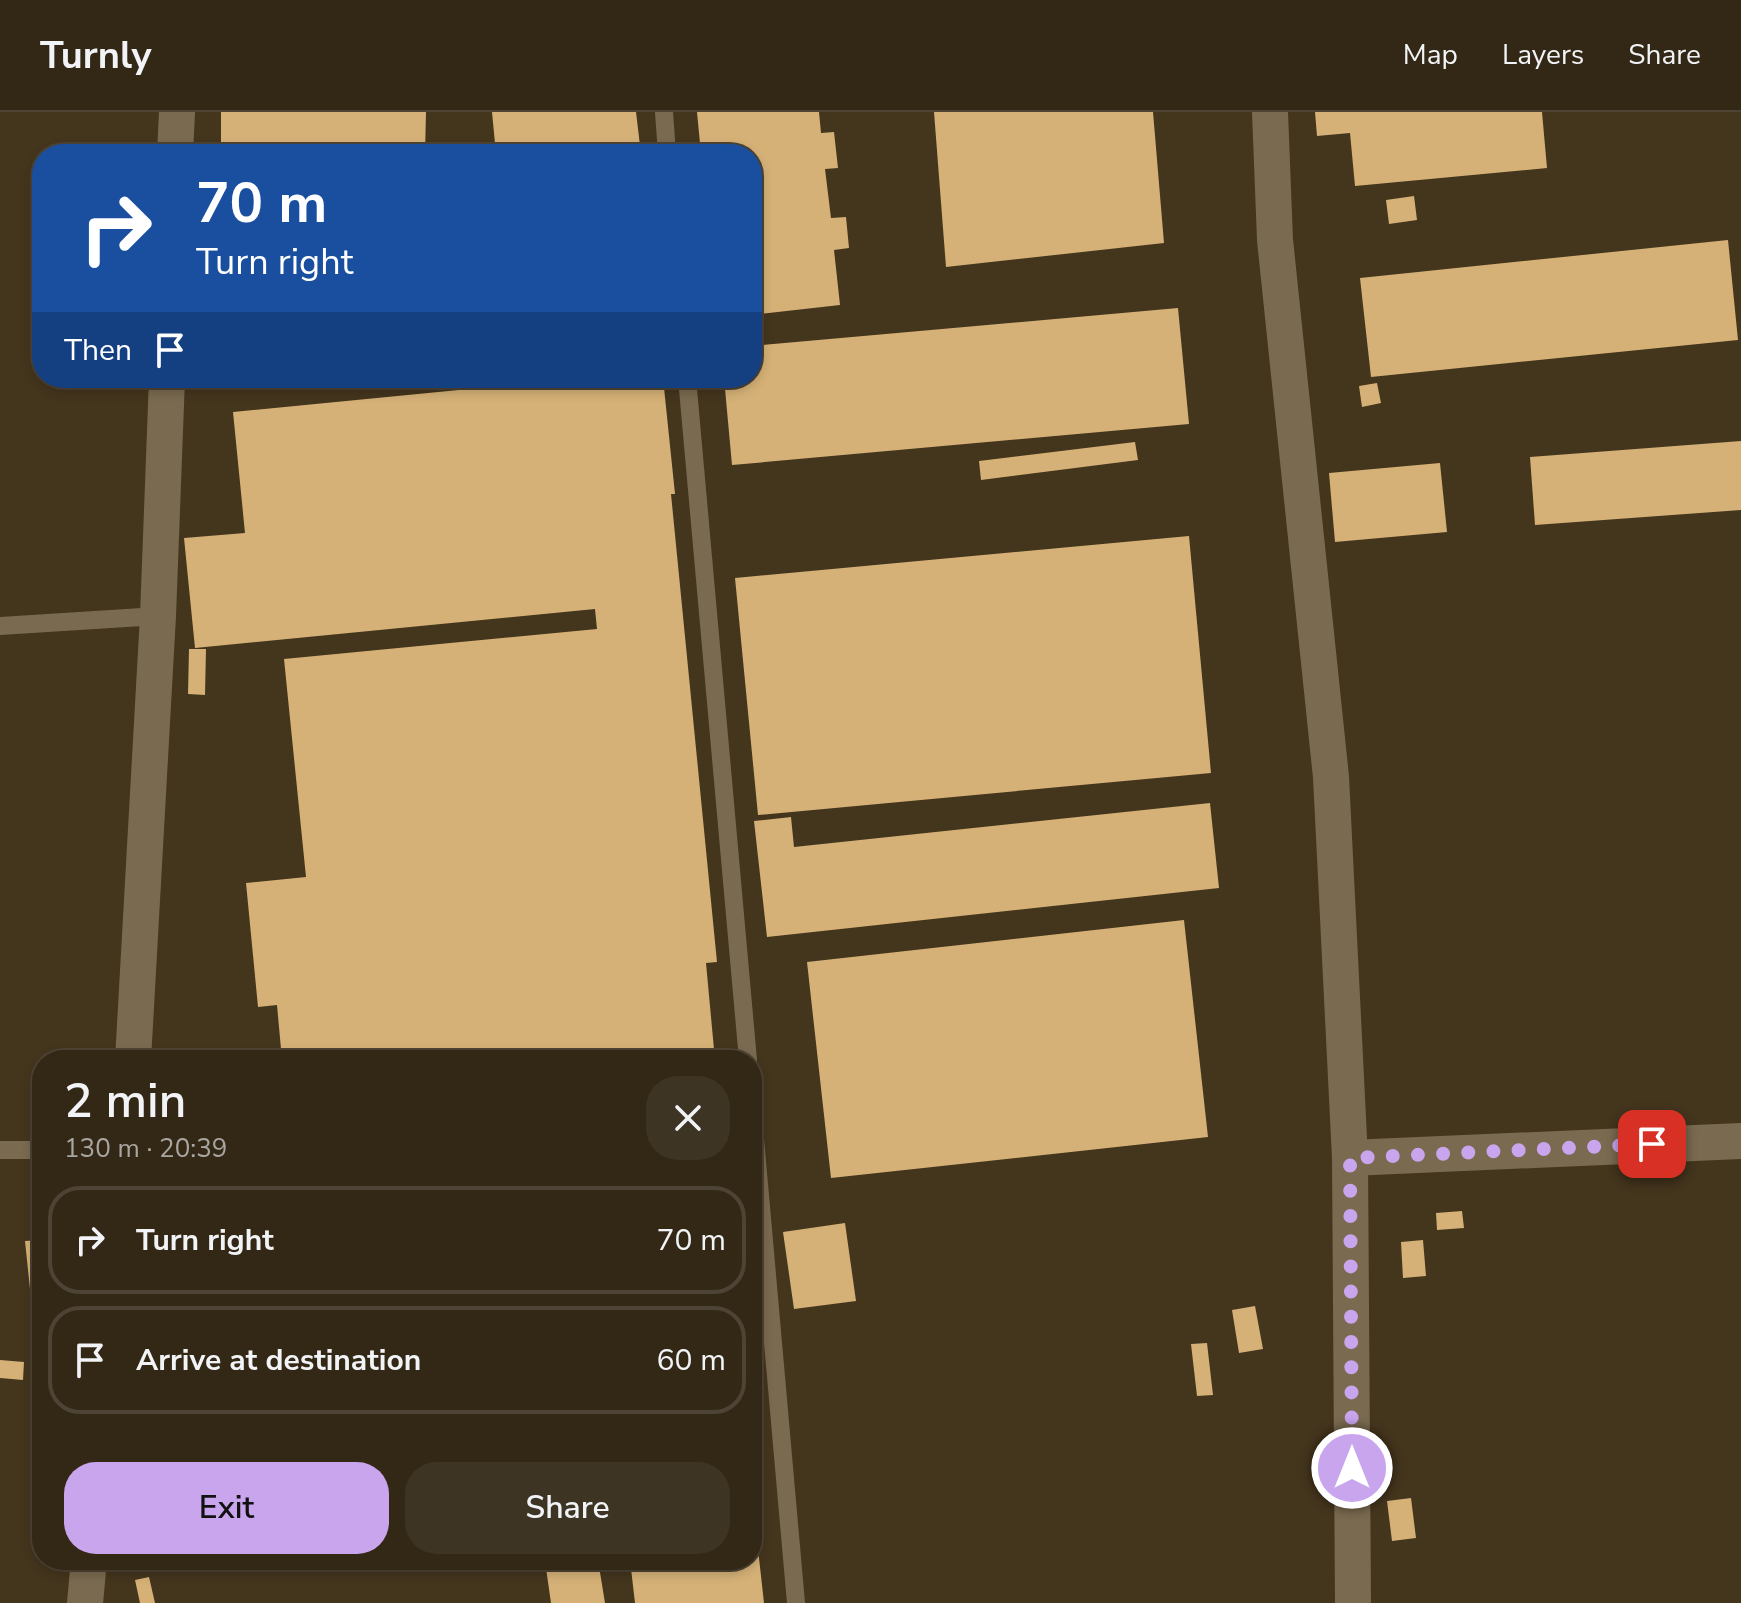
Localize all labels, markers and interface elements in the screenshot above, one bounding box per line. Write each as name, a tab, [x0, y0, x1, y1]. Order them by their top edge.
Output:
text: Turnly	[40, 30, 152, 81]
text: Map	[1403, 36, 1458, 74]
text: Layers	[1502, 36, 1584, 74]
text: Share	[1628, 36, 1701, 74]
text: 70 m	[196, 165, 327, 242]
icon: right	[64, 176, 168, 280]
text: Turn right	[196, 238, 353, 287]
icon: arrive	[148, 328, 192, 372]
text: Then	[64, 330, 132, 371]
text: 2 min	[64, 1068, 186, 1134]
button: close	[646, 1076, 730, 1160]
pin	[1618, 1110, 1686, 1178]
icon: arrive	[1630, 1122, 1674, 1166]
text: 130 m · 20:39	[64, 1131, 227, 1166]
icon: right	[68, 1218, 112, 1262]
text: Turn right	[136, 1220, 274, 1261]
text: 70 m	[657, 1220, 726, 1261]
icon: arrive	[68, 1338, 112, 1382]
text: Arrive at destination	[136, 1340, 421, 1381]
text: 60 m	[657, 1340, 726, 1381]
position arrow	[1310, 1426, 1394, 1510]
button: Exit	[64, 1462, 389, 1554]
button: Share	[405, 1462, 730, 1554]

